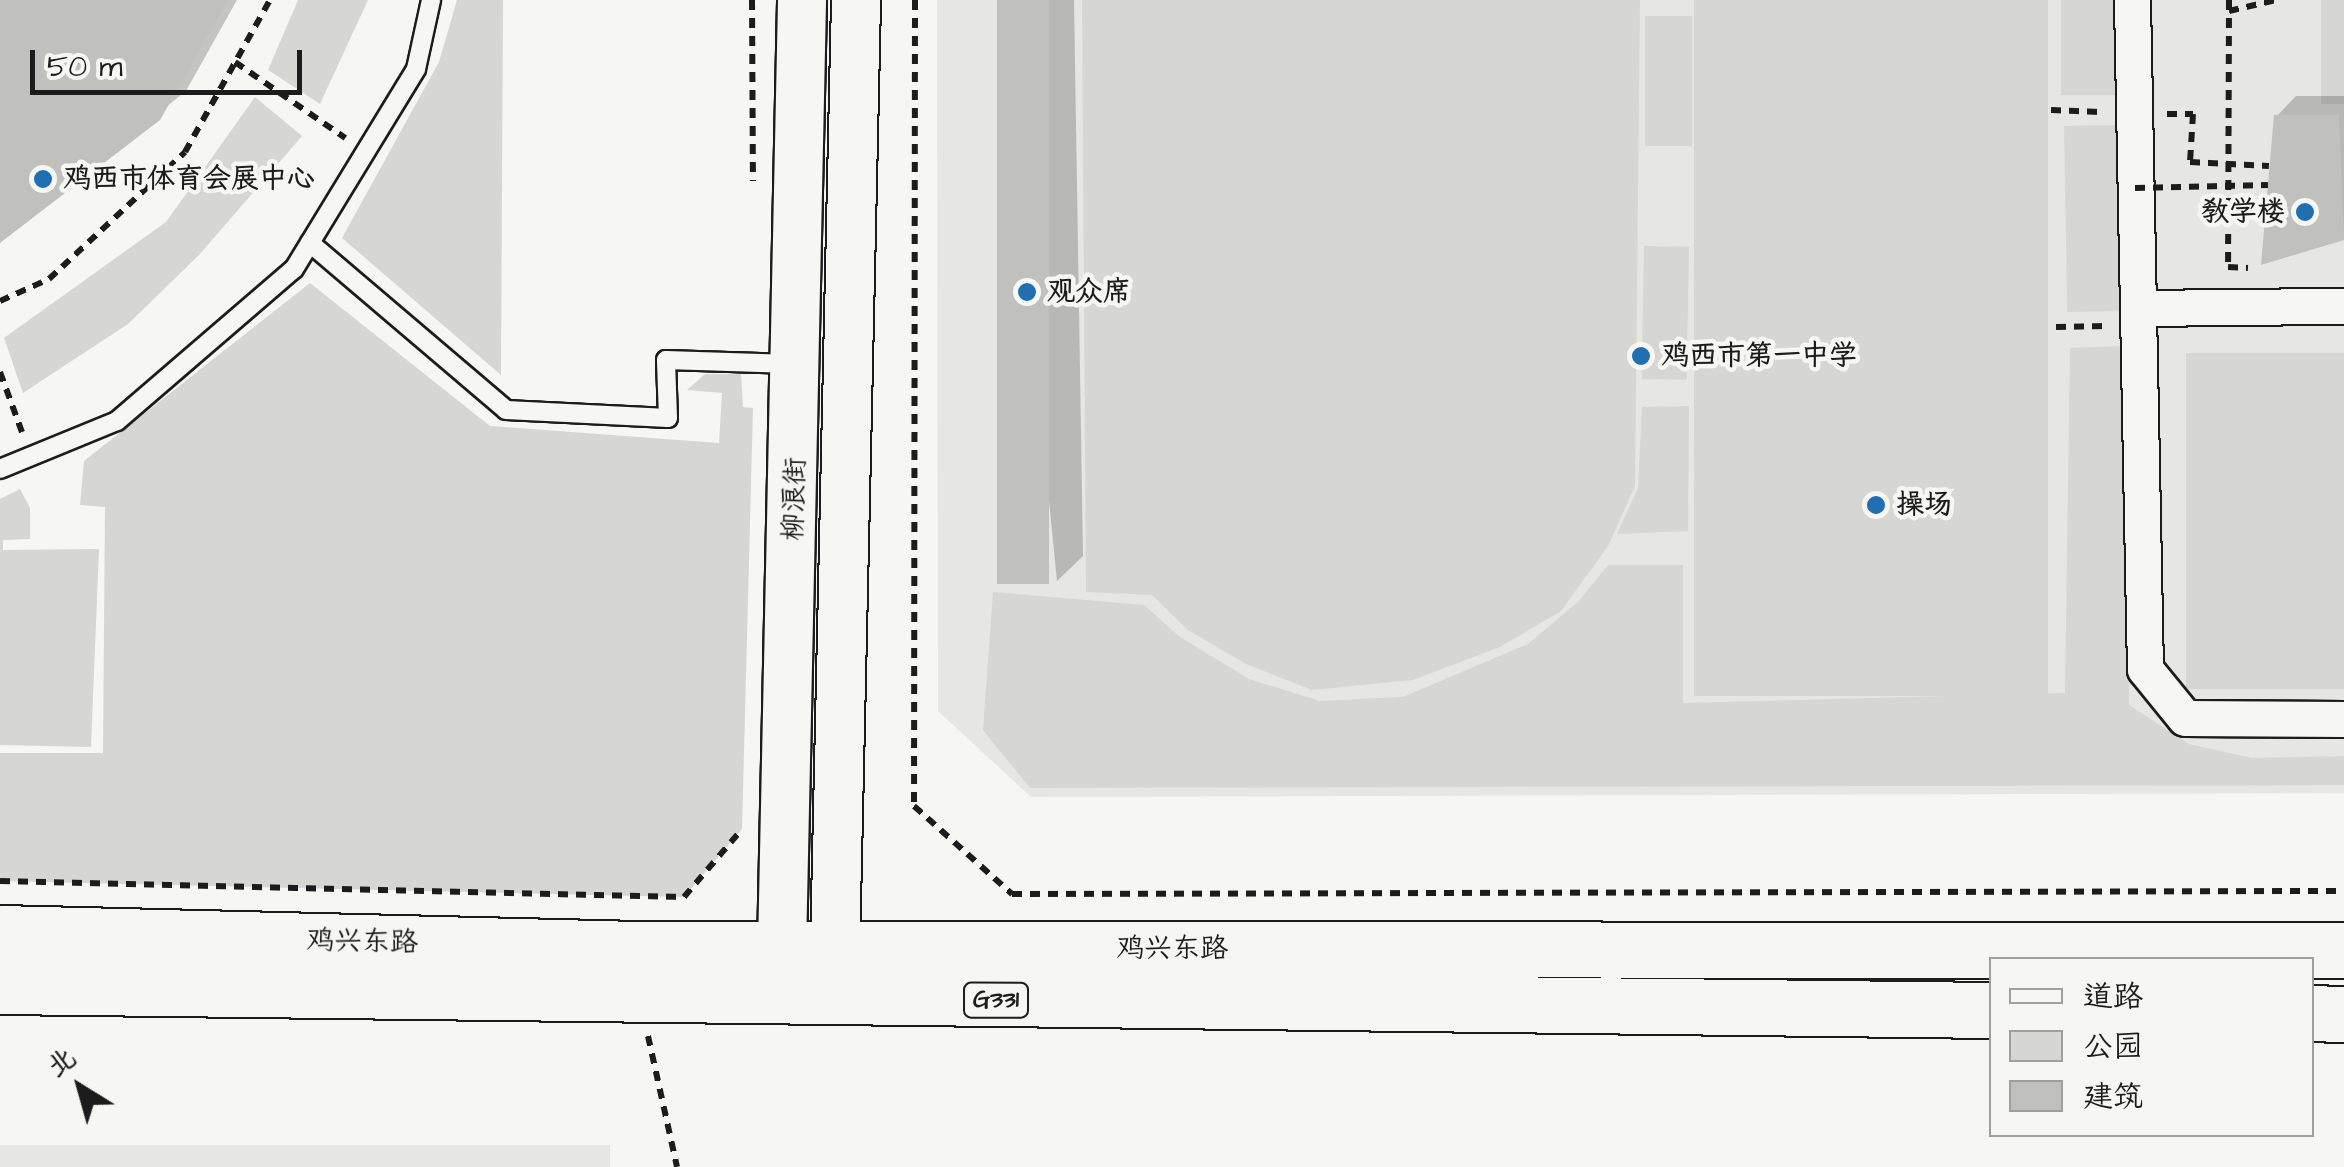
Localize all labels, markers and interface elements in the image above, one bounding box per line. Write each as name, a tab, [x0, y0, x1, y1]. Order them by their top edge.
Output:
scale bar	[35, 30, 308, 92]
text: 50 m	[47, 46, 123, 88]
place label: 鸡西市体育会展中心	[63, 162, 315, 196]
marker: 鸡西市体育会展中心	[32, 168, 54, 190]
place label: 教学楼	[2201, 195, 2285, 229]
marker: 教学楼	[2294, 201, 2316, 223]
place label: 观众席	[1047, 275, 1131, 309]
marker: 观众席	[1016, 281, 1038, 303]
place label: 鸡西市第一中学	[1661, 339, 1857, 373]
marker: 鸡西市第一中学	[1630, 345, 1652, 367]
street label: 柳浪街	[777, 456, 813, 542]
place label: 操场	[1896, 488, 1952, 522]
marker: 操场	[1865, 494, 1887, 516]
street label: 鸡兴东路	[306, 924, 418, 960]
street label: 鸡兴东路	[1116, 932, 1228, 966]
legend	[1989, 957, 2314, 1137]
text: 道路	[2083, 976, 2143, 1018]
road number: G331	[961, 980, 1031, 1020]
text: 公园	[2083, 1026, 2143, 1068]
north arrow	[30, 1037, 130, 1137]
text: 北	[39, 1039, 85, 1087]
text: 建筑	[2083, 1076, 2143, 1118]

